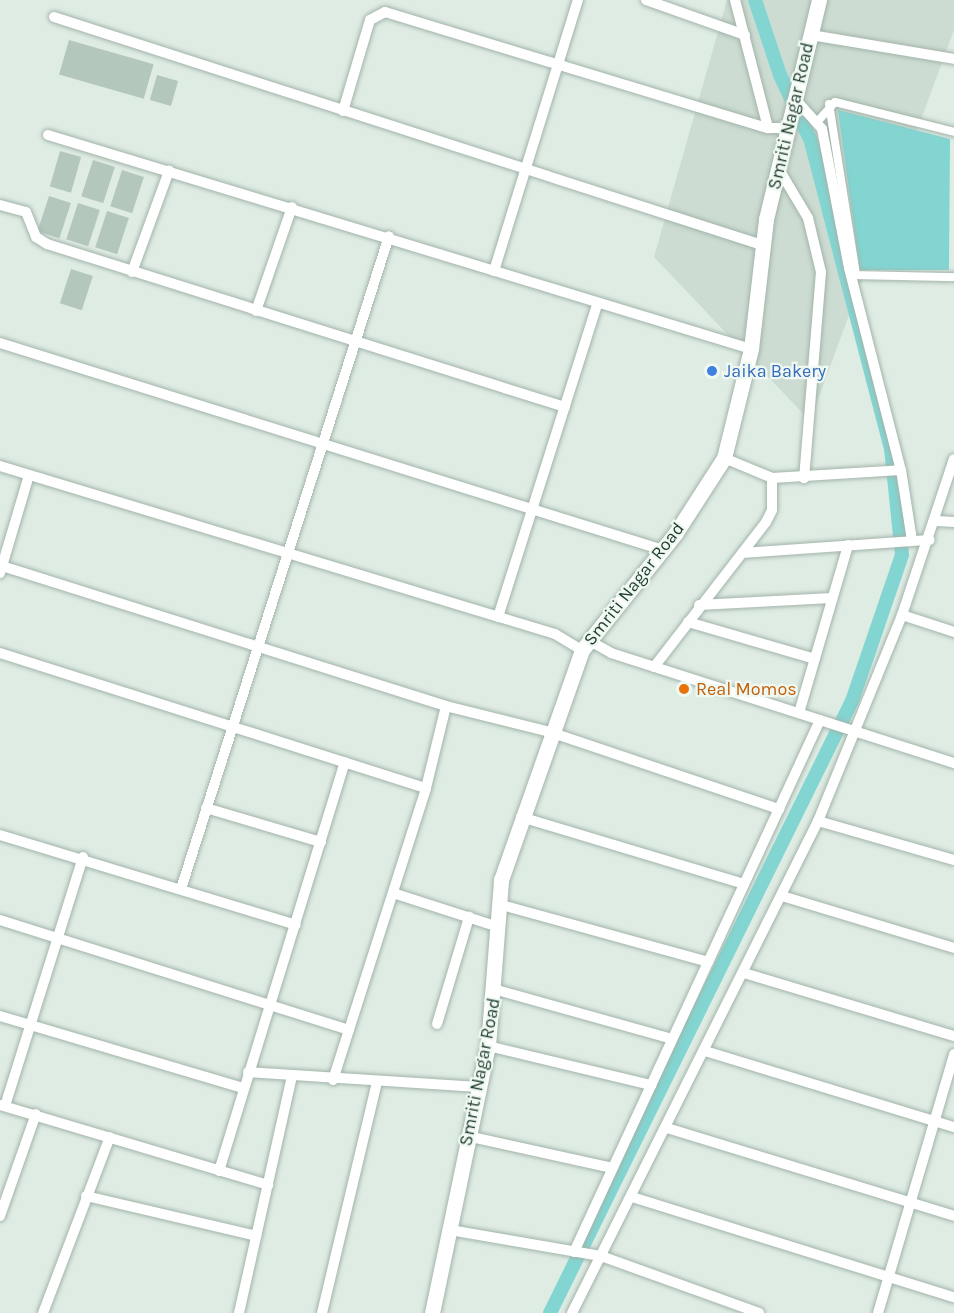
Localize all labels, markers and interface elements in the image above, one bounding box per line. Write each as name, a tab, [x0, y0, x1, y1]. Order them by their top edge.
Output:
street label: Smriti Nagar Road	[764, 40, 818, 192]
place label: Jaika Bakery	[724, 360, 826, 382]
marker: Jaika Bakery	[705, 364, 719, 378]
street label: Smriti Nagar Road	[579, 518, 689, 650]
place label: Real Momos	[696, 678, 797, 700]
marker: Real Momos	[677, 682, 691, 696]
street label: Smriti Nagar Road	[455, 996, 505, 1148]

